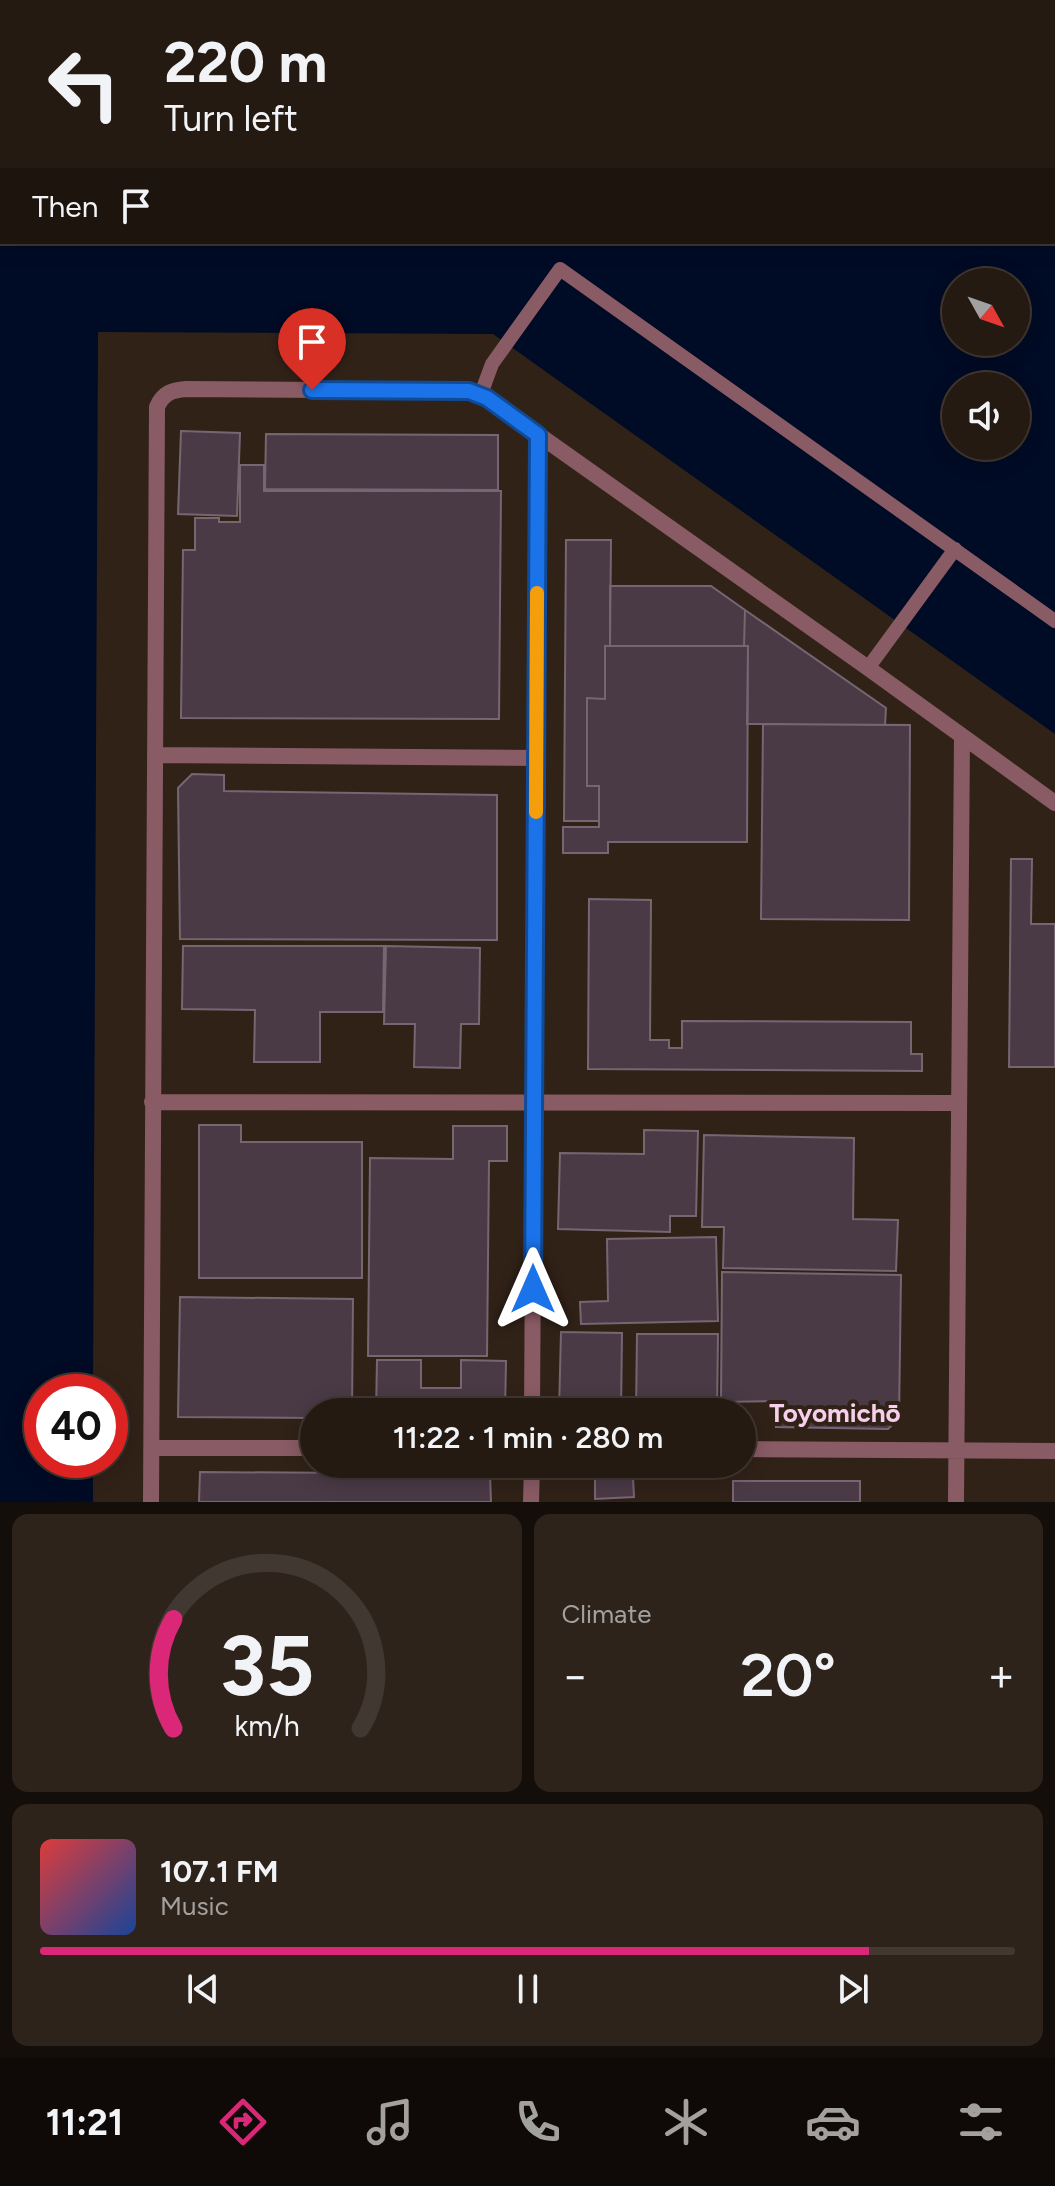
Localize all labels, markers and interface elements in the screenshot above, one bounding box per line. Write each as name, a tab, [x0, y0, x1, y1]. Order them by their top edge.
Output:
text: 220 m	[164, 29, 327, 96]
icon: left	[32, 32, 136, 136]
text: Turn left	[164, 97, 298, 140]
icon: arrive	[114, 184, 158, 228]
text: Then	[32, 188, 98, 225]
north arrow	[942, 268, 1030, 356]
map controls	[942, 268, 1030, 460]
pin	[278, 308, 346, 390]
icon: arrive	[290, 320, 334, 364]
button: sound	[942, 372, 1030, 460]
position arrow	[491, 1247, 575, 1331]
speed limit sign: 40	[24, 1374, 128, 1478]
district label: Toyomichō	[769, 1397, 901, 1429]
text: 11:22 · 1 min · 280 m	[393, 1419, 663, 1456]
text: Climate	[562, 1598, 651, 1630]
text: 35	[219, 1616, 314, 1716]
text: 20°	[741, 1639, 836, 1711]
text: −	[562, 1649, 589, 1702]
text: +	[988, 1649, 1015, 1702]
text: km/h	[234, 1709, 299, 1743]
text: 107.1 FM	[160, 1853, 278, 1890]
text: Music	[160, 1890, 229, 1922]
icon: previous	[181, 1967, 225, 2011]
icon: pause	[506, 1967, 550, 2011]
icon: next	[831, 1967, 875, 2011]
icon: directions	[215, 2094, 271, 2150]
icon: music	[362, 2094, 418, 2150]
icon: phone	[510, 2094, 566, 2150]
icon: climate	[658, 2094, 714, 2150]
icon: car	[805, 2094, 861, 2150]
icon: filters	[953, 2094, 1009, 2150]
text: 11:21	[46, 2101, 123, 2144]

